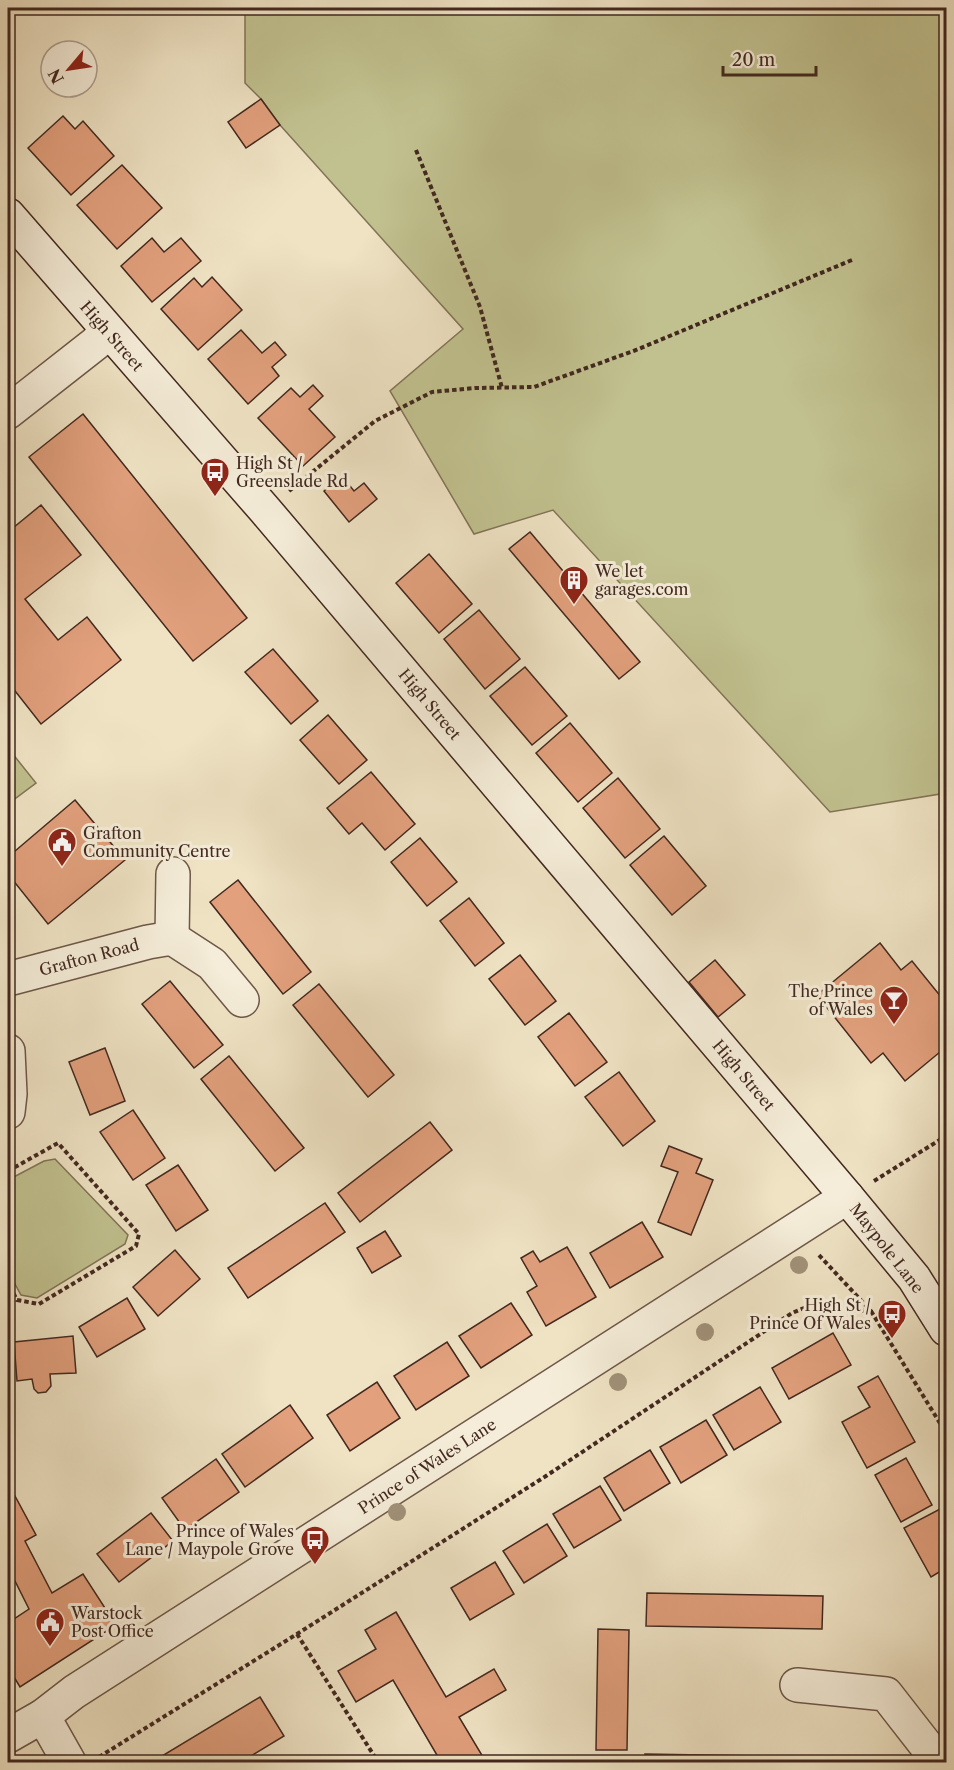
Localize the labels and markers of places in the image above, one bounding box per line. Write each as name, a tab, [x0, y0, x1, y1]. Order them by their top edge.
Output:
place label: High St / Greenslade Rd	[236, 453, 348, 491]
bus stop icon: High St / Greenslade Rd	[199, 456, 231, 498]
place label: We let garages.com	[594, 561, 689, 599]
building icon: We let garages.com	[558, 564, 590, 606]
place label: Grafton Community Centre	[83, 823, 231, 861]
public building icon: Grafton Community Centre	[46, 826, 78, 868]
place label: The Prince of Wales	[788, 981, 873, 1019]
bar icon: The Prince of Wales	[878, 984, 910, 1026]
place label: High St / Prince Of Wales	[749, 1295, 871, 1333]
bus stop icon: High St / Prince Of Wales	[876, 1298, 908, 1340]
place label: Prince of Wales Lane / Maypole Grove	[125, 1521, 294, 1559]
bus stop icon: Prince of Wales Lane / Maypole Grove	[299, 1524, 331, 1566]
place label: Warstock Post Office	[70, 1603, 154, 1641]
public building icon: Warstock Post Office	[34, 1606, 66, 1648]

